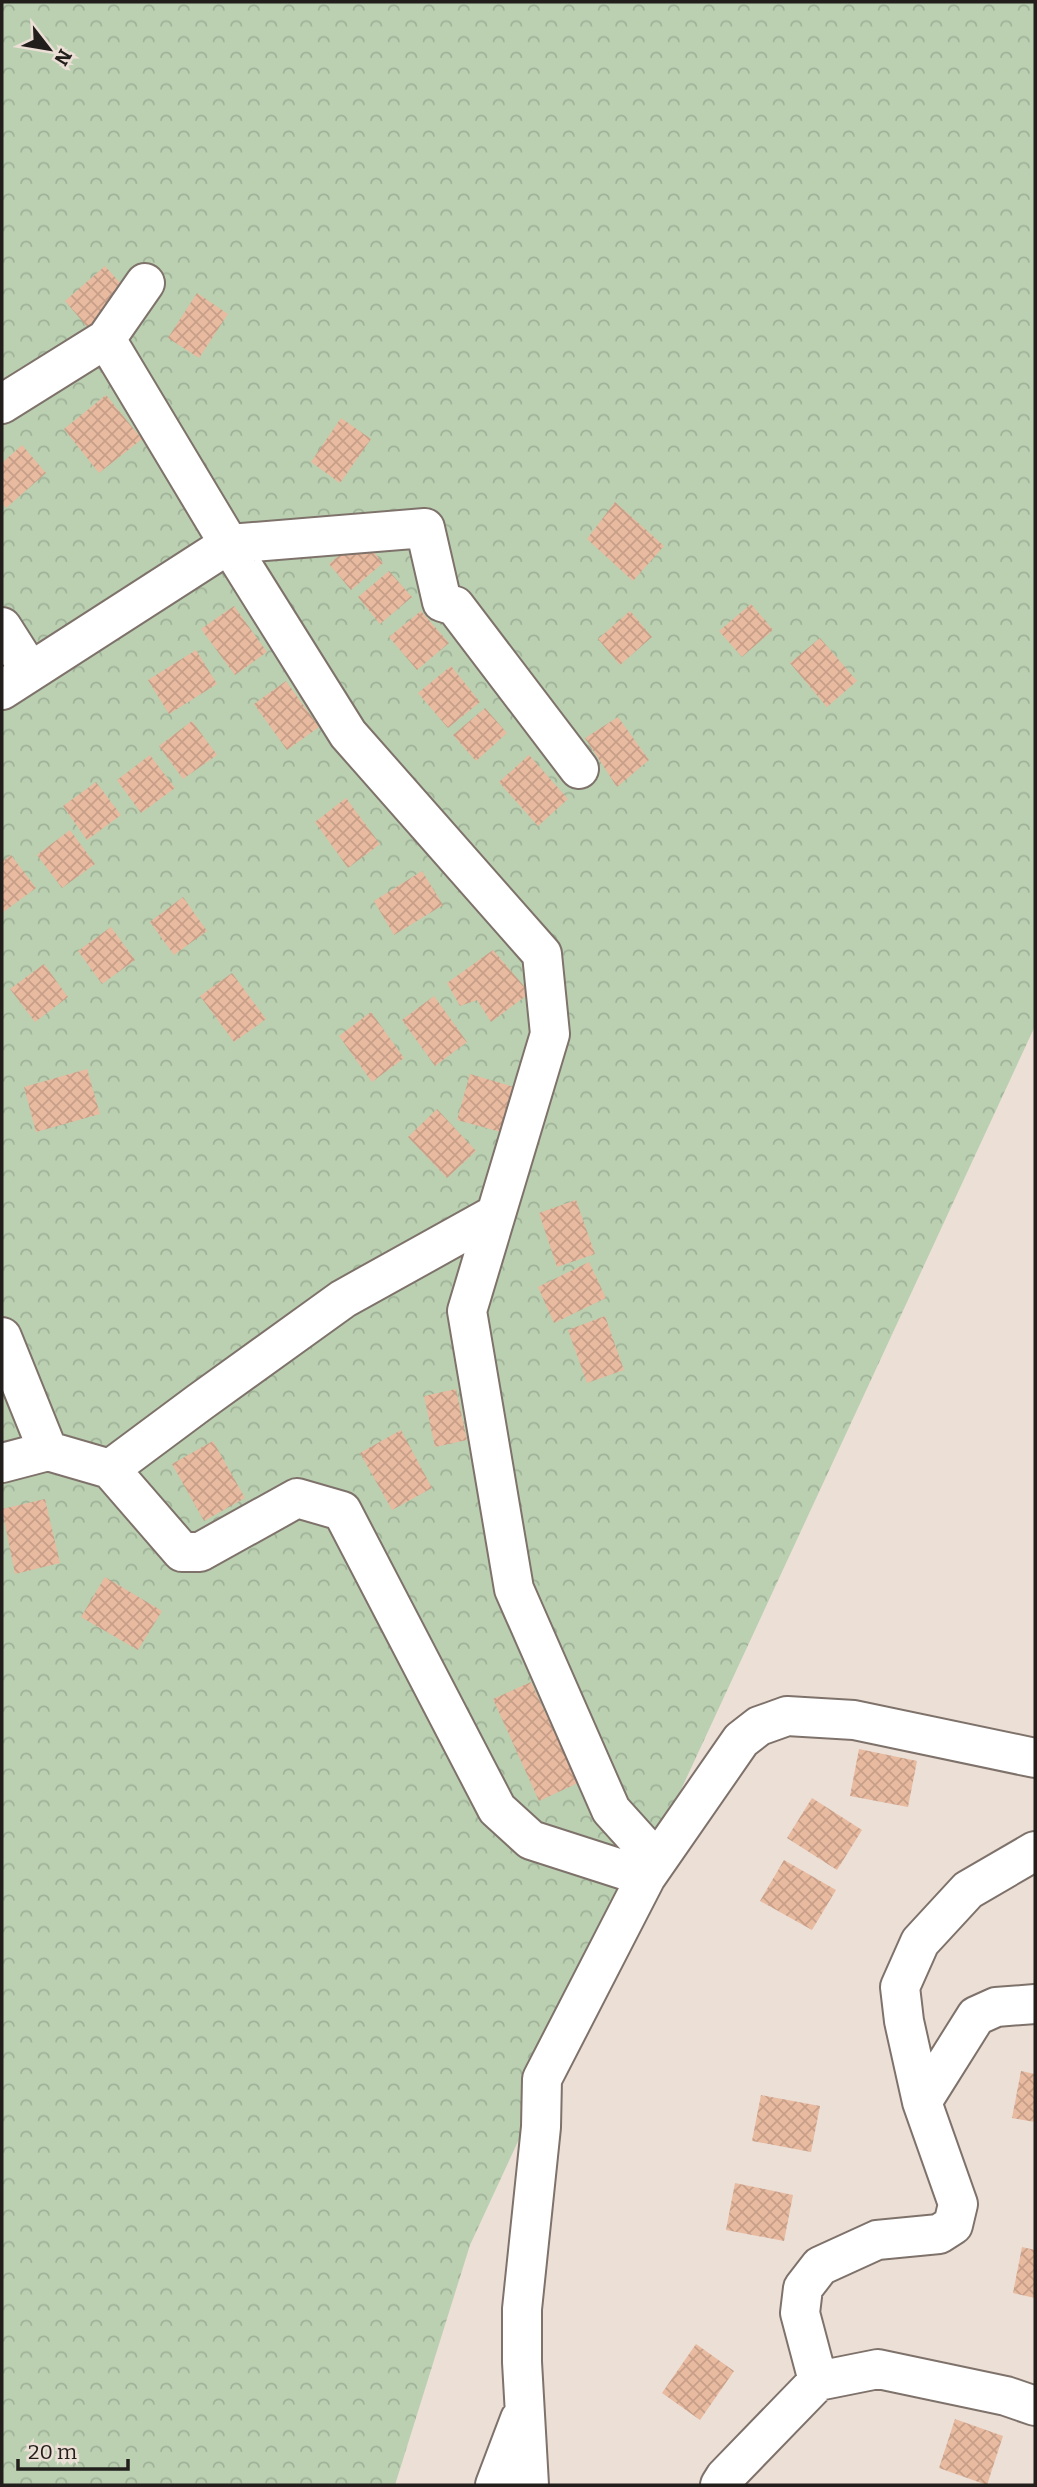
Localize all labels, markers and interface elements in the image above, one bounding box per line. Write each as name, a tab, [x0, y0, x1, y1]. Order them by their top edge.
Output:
north arrow	[14, 14, 84, 84]
text: N	[49, 45, 77, 70]
scale bar	[18, 2428, 128, 2472]
text: 20 m	[28, 2439, 77, 2465]

